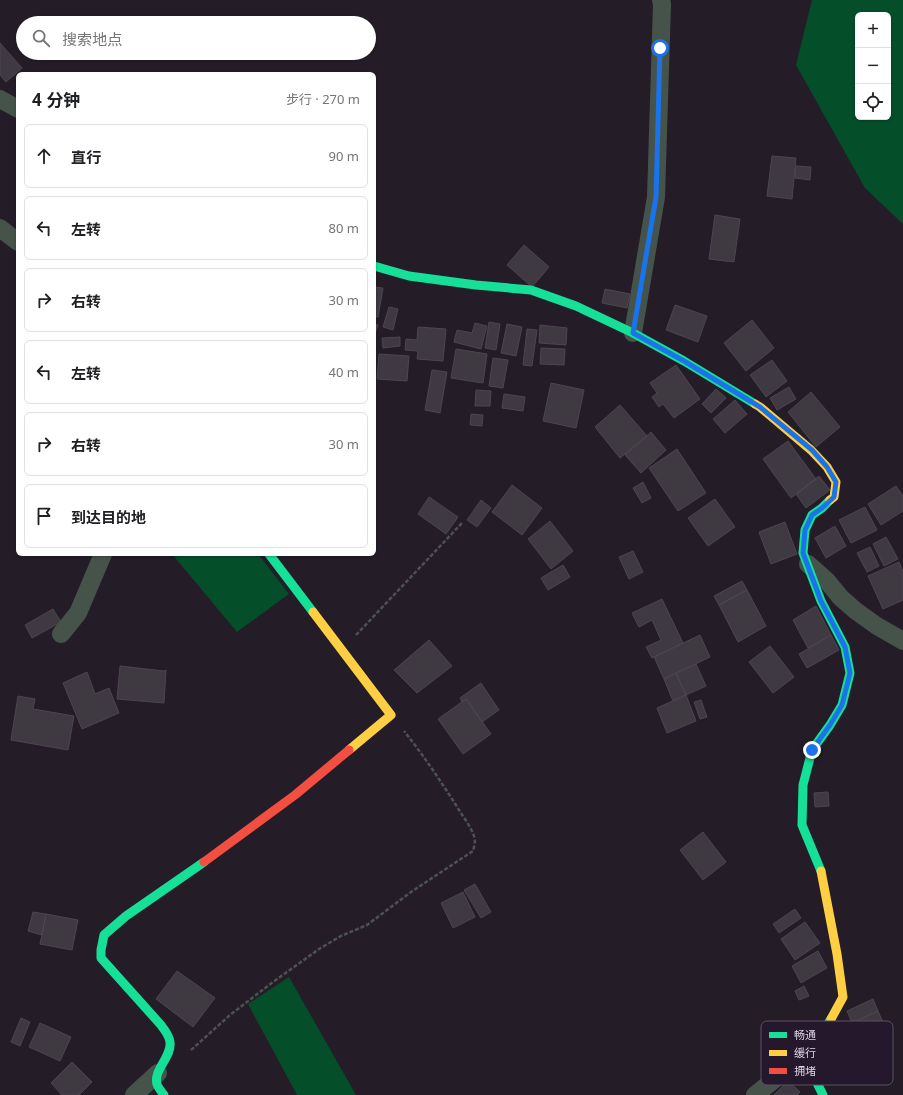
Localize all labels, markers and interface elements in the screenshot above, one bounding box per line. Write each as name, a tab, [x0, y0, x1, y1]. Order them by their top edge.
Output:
map controls	[855, 12, 891, 120]
button: +	[855, 12, 891, 48]
search box	[16, 16, 376, 60]
icon: search	[30, 27, 52, 49]
text: 搜索地点	[62, 29, 122, 49]
route start	[651, 39, 669, 57]
button: −	[855, 48, 891, 84]
button: locate	[855, 84, 891, 120]
text: 4 分钟	[32, 88, 80, 111]
text: 步行 · 270 m	[286, 90, 360, 108]
icon: ahead	[33, 145, 55, 167]
text: 直行	[71, 147, 101, 167]
text: 90 m	[329, 147, 359, 165]
icon: left	[33, 217, 55, 239]
text: 左转	[71, 219, 101, 239]
text: 80 m	[329, 219, 359, 237]
icon: right	[33, 289, 55, 311]
text: 右转	[71, 291, 101, 311]
text: 30 m	[329, 291, 359, 309]
icon: left	[33, 361, 55, 383]
text: 左转	[71, 363, 101, 383]
text: 40 m	[329, 363, 359, 381]
icon: right	[33, 433, 55, 455]
text: 右转	[71, 435, 101, 455]
text: 30 m	[329, 435, 359, 453]
icon: arrive	[33, 505, 55, 527]
text: 到达目的地	[71, 507, 146, 527]
route end	[803, 741, 821, 759]
legend	[761, 1021, 893, 1085]
text: 畅通	[794, 1027, 816, 1042]
text: 缓行	[794, 1045, 816, 1060]
text: 拥堵	[794, 1063, 816, 1078]

